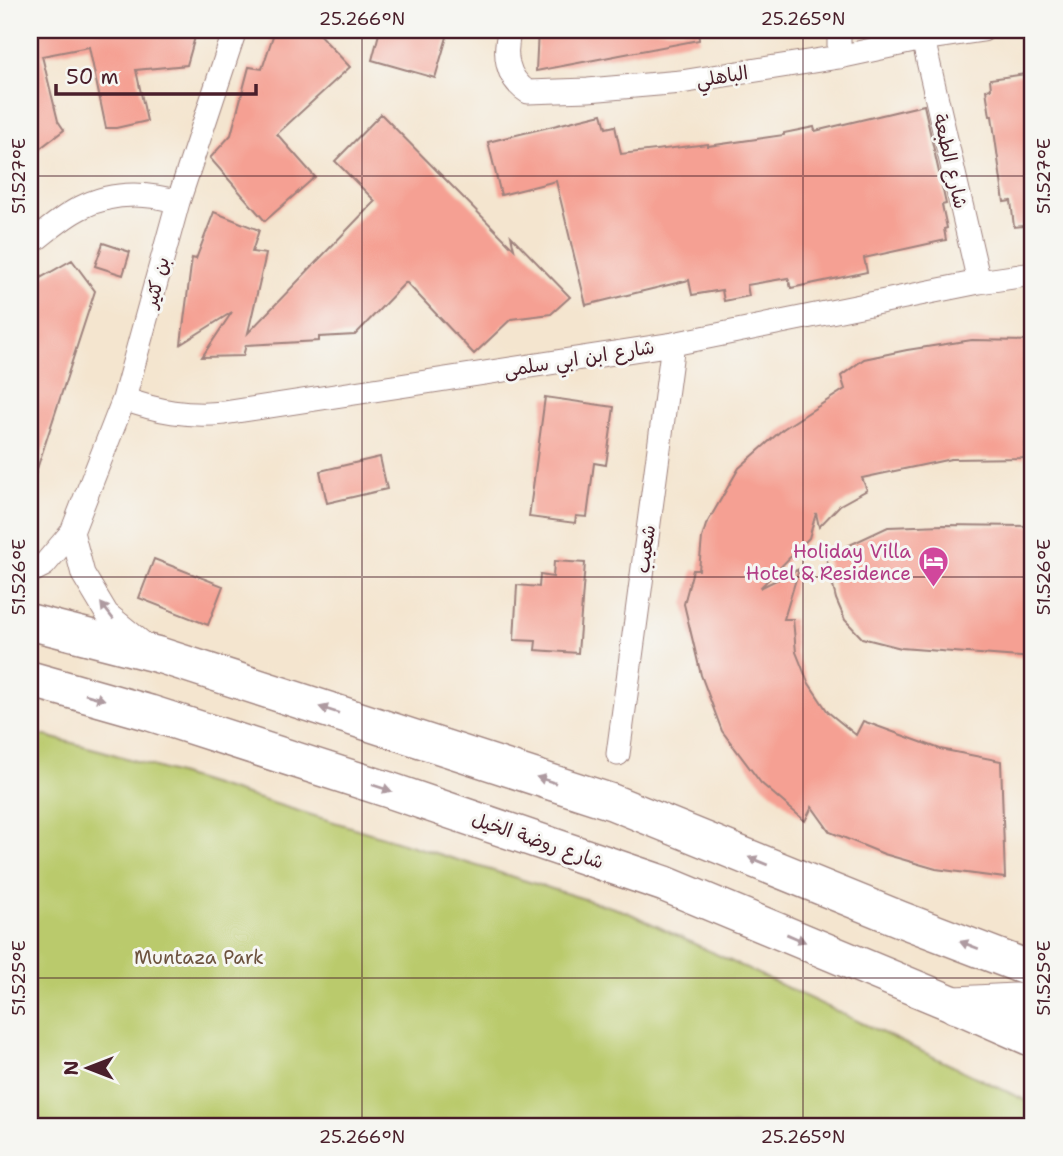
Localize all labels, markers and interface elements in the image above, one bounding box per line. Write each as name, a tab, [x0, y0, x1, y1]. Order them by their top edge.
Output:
text: 25.266°N	[319, 7, 405, 31]
text: 25.265°N	[761, 7, 845, 31]
scale bar	[56, 52, 256, 96]
street label: الباهلي	[694, 60, 750, 97]
text: 50 m	[66, 63, 119, 91]
street label: شارع الطبعة	[926, 111, 974, 211]
text: 51.527°E	[7, 138, 31, 214]
text: 51.527°E	[1032, 138, 1056, 214]
street label: بن كثير	[137, 254, 175, 312]
street label: شارع ابن ابي سلمى	[502, 334, 657, 387]
street label: شعيب	[630, 523, 661, 575]
text: 51.526°E	[7, 539, 31, 615]
place label: Holiday Villa Hotel & Residence	[746, 539, 911, 586]
text: 51.526°E	[1032, 539, 1056, 615]
hotel icon: Holiday Villa Hotel & Residence	[917, 545, 951, 589]
one-way arrow	[100, 603, 115, 621]
one-way arrow	[85, 693, 106, 703]
one-way arrow	[319, 704, 340, 715]
one-way arrow	[535, 774, 556, 785]
one-way arrow	[372, 783, 393, 794]
street label: شارع روضة الخيل	[468, 806, 607, 876]
one-way arrow	[748, 855, 769, 866]
one-way arrow	[785, 933, 806, 944]
text: 51.525°E	[7, 940, 31, 1016]
one-way arrow	[959, 940, 980, 951]
text: 51.525°E	[1032, 940, 1056, 1016]
park label: Muntaza Park	[134, 945, 264, 970]
north arrow	[52, 1034, 122, 1104]
text: N	[59, 1060, 84, 1076]
text: 25.266°N	[319, 1125, 405, 1149]
text: 25.265°N	[761, 1125, 845, 1149]

